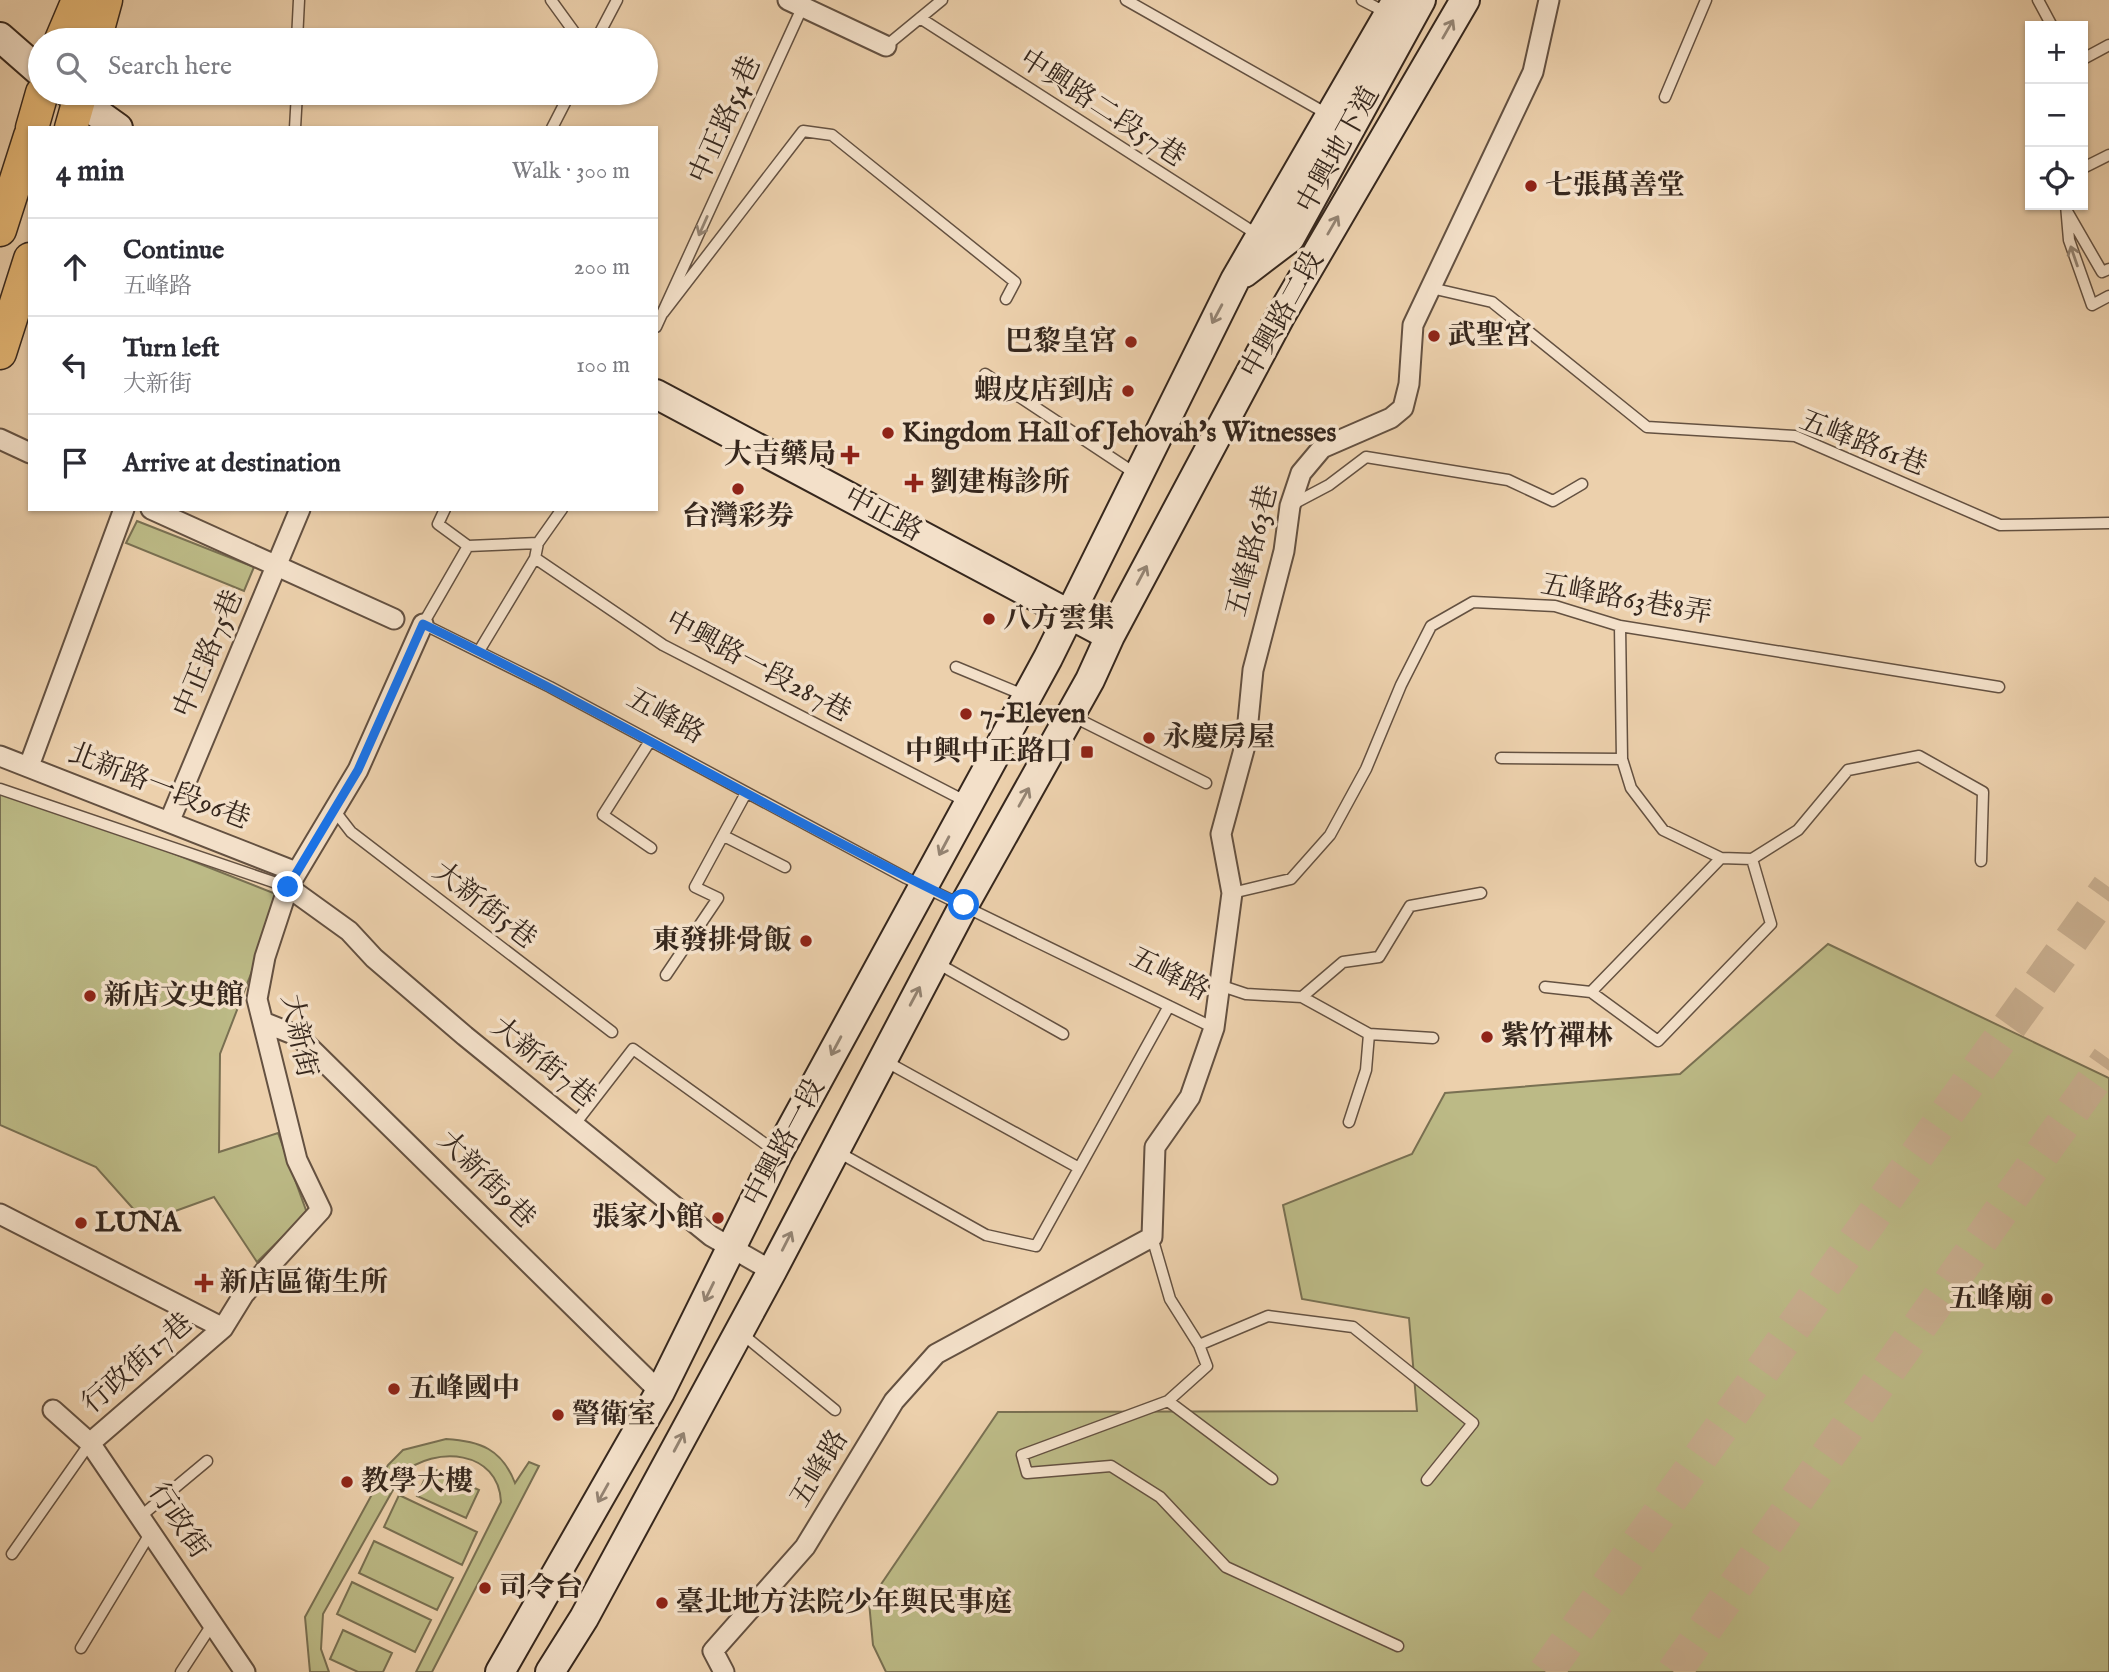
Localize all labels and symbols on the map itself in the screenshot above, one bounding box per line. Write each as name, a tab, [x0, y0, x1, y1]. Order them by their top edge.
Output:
one-way arrow	[1441, 19, 1455, 39]
street label: 中興路二段57巷	[1012, 42, 1192, 176]
street label: 中正路54巷	[682, 51, 770, 189]
street label: 中興地下道	[1290, 80, 1388, 220]
place label: 七張萬善堂	[1545, 169, 1685, 204]
marker: 七張萬善堂	[1523, 178, 1539, 194]
one-way arrow	[696, 215, 709, 236]
one-way arrow	[1327, 216, 1341, 236]
street label: 中興路二段	[1234, 245, 1332, 385]
one-way arrow	[2067, 245, 2080, 267]
one-way arrow	[1209, 303, 1223, 324]
place label: 武聖宮	[1448, 319, 1532, 354]
place label: 巴黎皇宮	[1005, 325, 1117, 360]
marker: 武聖宮	[1426, 328, 1442, 344]
marker: 巴黎皇宮	[1123, 334, 1139, 350]
place label: 蝦皮店到店	[974, 374, 1114, 409]
marker: 蝦皮店到店	[1120, 383, 1136, 399]
street label: 五峰路61巷	[1794, 404, 1932, 484]
place label: Kingdom Hall of Jehovah's Witnesses	[902, 416, 1336, 451]
marker: Kingdom Hall of Jehovah's Witnesses	[880, 425, 896, 441]
place label: 大吉藥局	[724, 438, 836, 473]
marker: 大吉藥局	[842, 447, 858, 463]
place label: 劉建梅診所	[930, 466, 1070, 501]
marker: 劉建梅診所	[904, 473, 924, 493]
street label: 中正路	[838, 480, 928, 550]
marker: 台灣彩券	[730, 481, 746, 497]
street label: 五峰路63巷	[1220, 482, 1286, 620]
place label: 台灣彩券	[682, 500, 794, 535]
one-way arrow	[1135, 566, 1149, 586]
street label: 五峰路63巷8弄	[1538, 568, 1714, 632]
street label: 中正路75巷	[166, 585, 252, 723]
place label: 八方雲集	[1003, 602, 1115, 637]
street label: 中興路一段287巷	[659, 603, 857, 731]
marker: 八方雲集	[981, 611, 997, 627]
street label: 五峰路	[620, 681, 710, 753]
place label: 7-Eleven	[980, 697, 1086, 732]
marker: 7-Eleven	[958, 706, 974, 722]
place label: 永慶房屋	[1163, 721, 1275, 756]
marker: 永慶房屋	[1141, 730, 1157, 746]
place label: 中興中正路口	[905, 735, 1073, 770]
street label: 北新路一段96巷	[63, 736, 255, 838]
marker: 中興中正路口	[1079, 744, 1095, 760]
one-way arrow	[1018, 787, 1031, 808]
one-way arrow	[937, 836, 951, 856]
street label: 大新街5巷	[425, 855, 543, 957]
route end	[272, 871, 303, 902]
route start	[948, 889, 979, 920]
place label: 東發排骨飯	[652, 924, 792, 959]
marker: 東發排骨飯	[798, 933, 814, 949]
street label: 五峰路	[1124, 941, 1214, 1009]
place label: 新店文史館	[104, 979, 244, 1014]
one-way arrow	[909, 986, 922, 1007]
marker: 新店文史館	[82, 988, 98, 1004]
street label: 大新街	[272, 991, 324, 1081]
street label: 大新街7巷	[483, 1010, 603, 1116]
place label: 紫竹禪林	[1501, 1020, 1613, 1055]
marker: 紫竹禪林	[1479, 1029, 1495, 1045]
one-way arrow	[828, 1036, 842, 1056]
street label: 中興路一段	[737, 1073, 833, 1213]
street label: 大新街9巷	[430, 1124, 542, 1236]
place label: 張家小館	[592, 1201, 704, 1236]
place label: LUNA	[95, 1206, 182, 1241]
marker: 張家小館	[710, 1210, 726, 1226]
marker: LUNA	[73, 1215, 89, 1231]
one-way arrow	[780, 1231, 794, 1252]
place label: 新店區衛生所	[220, 1266, 388, 1301]
marker: 新店區衛生所	[194, 1273, 214, 1293]
one-way arrow	[701, 1281, 715, 1302]
place label: 五峰廟	[1949, 1282, 2033, 1317]
marker: 五峰廟	[2039, 1291, 2055, 1307]
street label: 行政街17巷	[75, 1306, 201, 1422]
place label: 五峰國中	[408, 1372, 520, 1407]
marker: 五峰國中	[386, 1381, 402, 1397]
place label: 警衛室	[572, 1398, 656, 1433]
marker: 警衛室	[550, 1407, 566, 1423]
street label: 五峰路	[783, 1424, 857, 1514]
one-way arrow	[673, 1432, 687, 1453]
place label: 教學大樓	[361, 1465, 473, 1500]
marker: 教學大樓	[339, 1474, 355, 1490]
street label: 行政街	[140, 1476, 216, 1566]
one-way arrow	[596, 1483, 610, 1503]
place label: 司令台	[499, 1571, 583, 1606]
marker: 司令台	[477, 1580, 493, 1596]
place label: 臺北地方法院少年與民事庭	[676, 1586, 1012, 1621]
marker: 臺北地方法院少年與民事庭	[654, 1595, 670, 1611]

